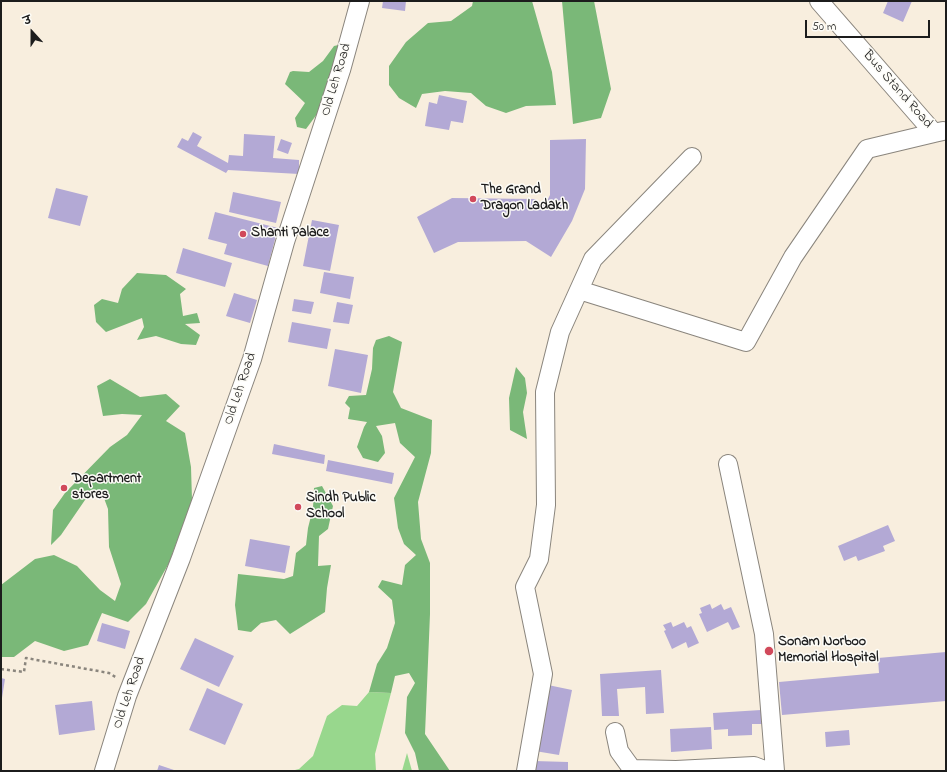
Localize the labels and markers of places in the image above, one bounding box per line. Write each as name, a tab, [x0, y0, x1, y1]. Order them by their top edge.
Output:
place label: The Grand Dragon Ladakh	[481, 183, 568, 216]
marker: The Grand Dragon Ladakh	[468, 194, 478, 204]
place label: Shanti Palace	[251, 226, 329, 242]
marker: Shanti Palace	[238, 229, 248, 239]
place label: Department stores	[72, 472, 142, 504]
marker: Department stores	[59, 483, 69, 493]
place label: Sindh Public School	[306, 491, 376, 524]
marker: Sindh Public School	[293, 502, 303, 512]
place label: Sonam Norboo Memorial Hospital	[778, 635, 878, 668]
marker: Sonam Norboo Memorial Hospital	[763, 645, 775, 657]

